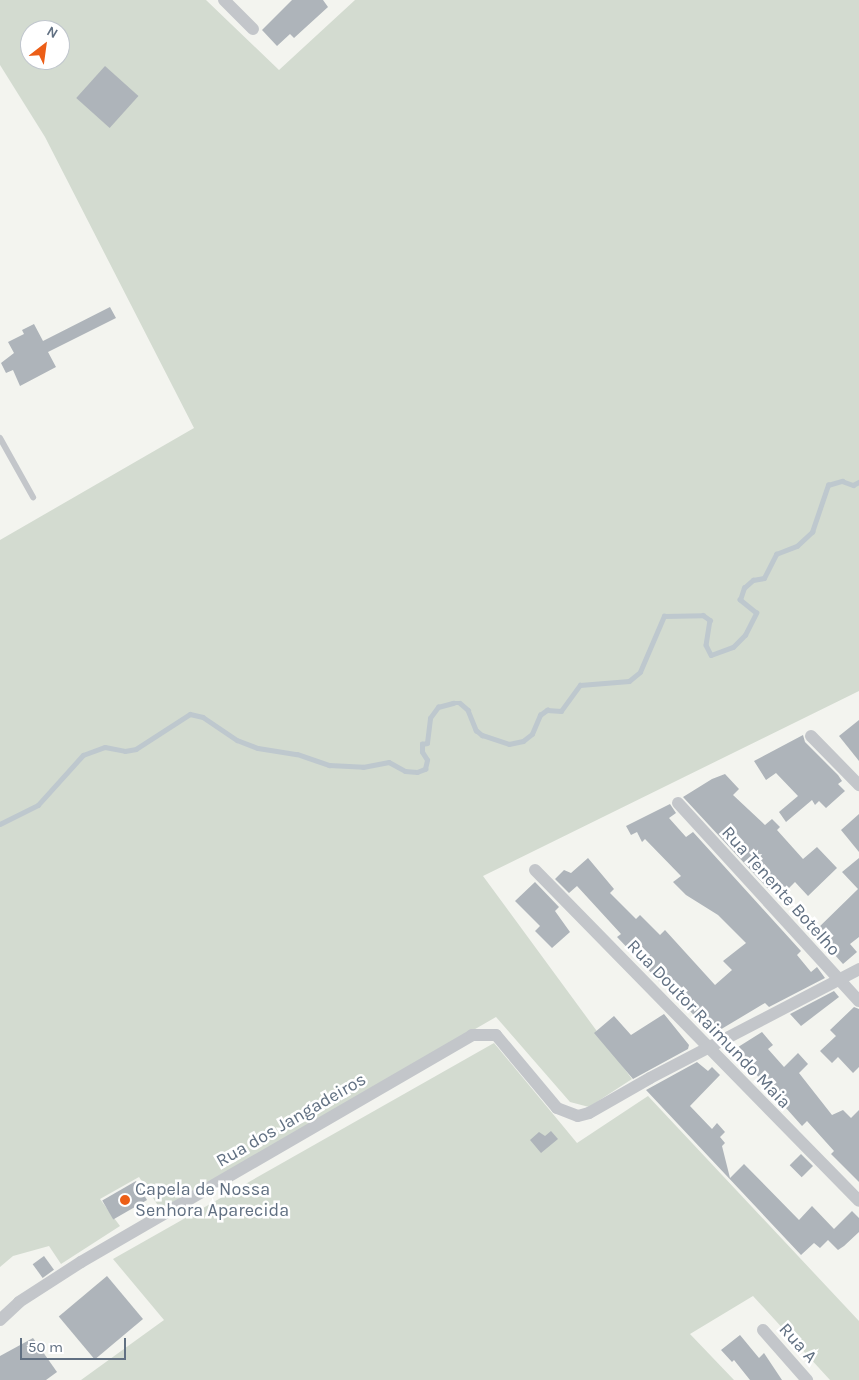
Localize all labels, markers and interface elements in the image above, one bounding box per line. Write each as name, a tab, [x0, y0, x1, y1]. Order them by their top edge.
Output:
north arrow	[20, 20, 70, 70]
text: N	[44, 23, 61, 42]
street label: Rua Tenente Botelho	[717, 822, 845, 960]
street label: Rua Doutor Raimundo Maia	[623, 935, 795, 1113]
street label: Rua dos Jangadeiros	[212, 1068, 370, 1172]
place label: Capela de Nossa Senhora Aparecida	[135, 1179, 289, 1222]
marker: Capela de Nossa Senhora Aparecida	[119, 1194, 131, 1206]
street label: Rua A	[774, 1319, 822, 1367]
scale bar	[22, 1328, 129, 1360]
text: 50 m	[28, 1338, 63, 1356]

